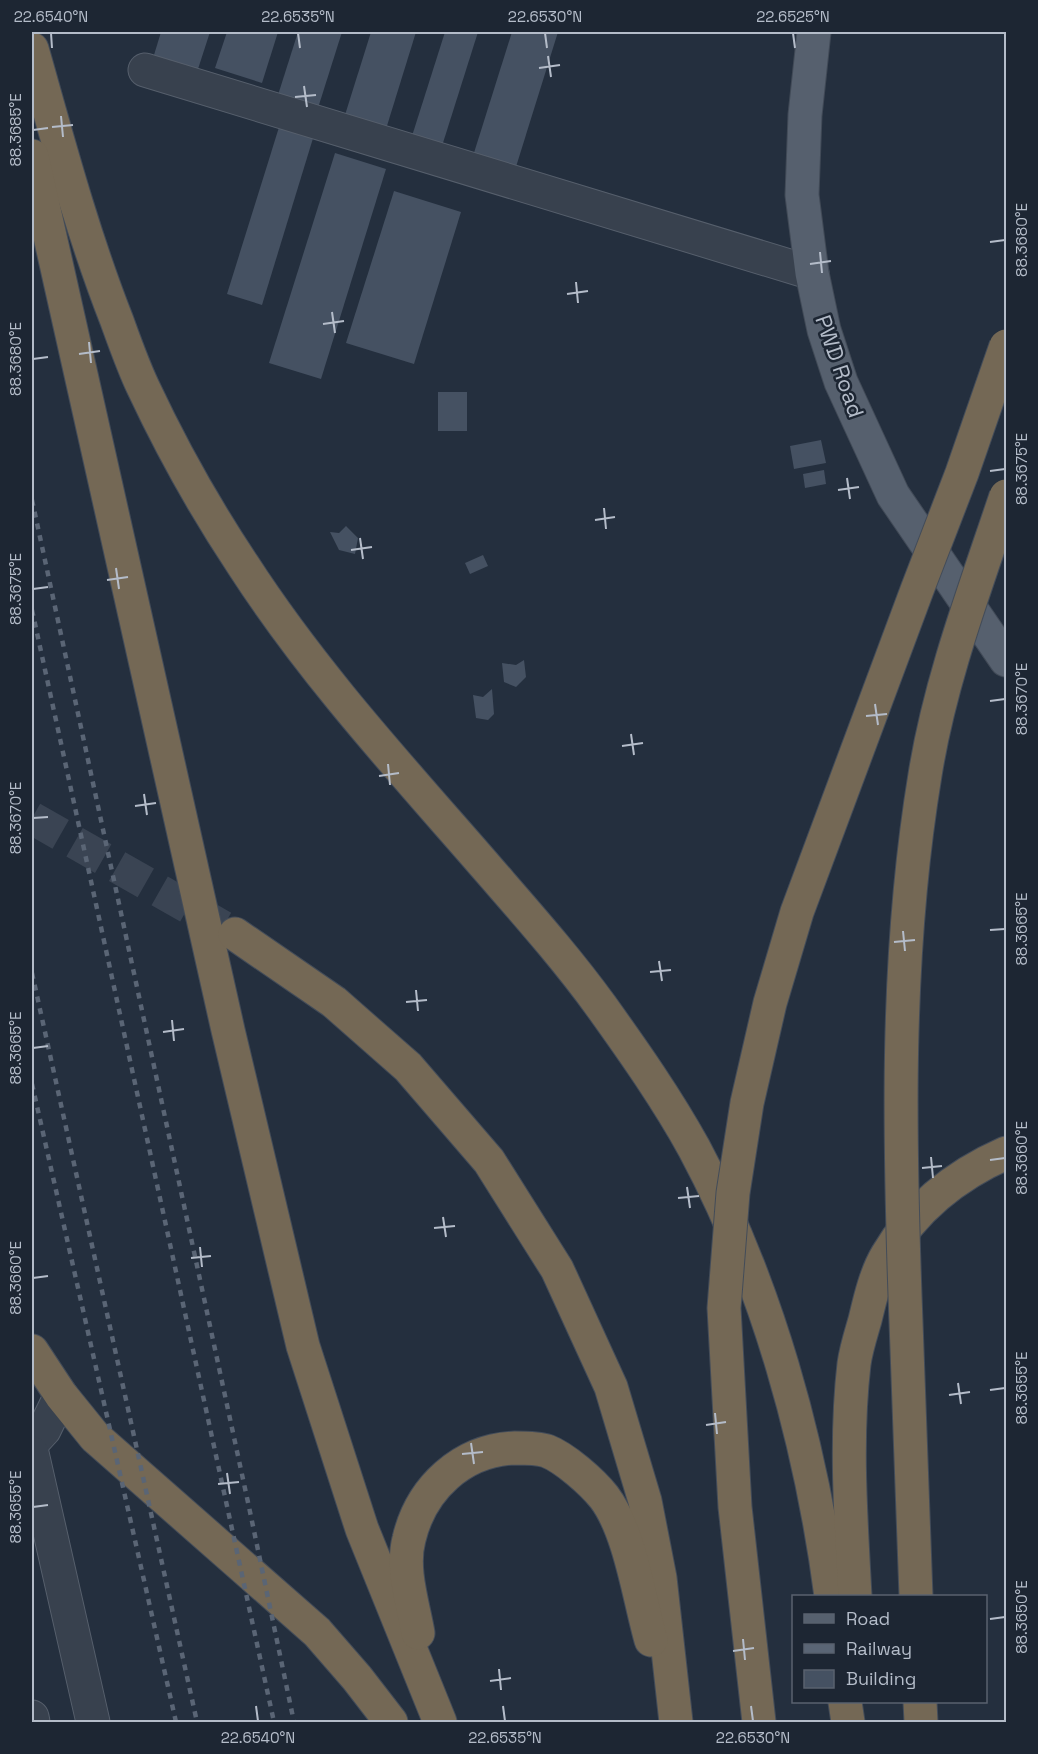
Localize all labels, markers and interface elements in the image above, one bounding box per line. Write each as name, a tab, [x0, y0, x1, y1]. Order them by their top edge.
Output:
text: 22.6540°N	[14, 7, 88, 26]
text: 22.6535°N	[261, 7, 335, 26]
text: 22.6530°N	[508, 7, 582, 26]
text: 22.6525°N	[756, 7, 830, 26]
text: 88.3685°E	[6, 93, 25, 167]
text: 88.3680°E	[1012, 203, 1031, 277]
street label: PWD Road	[809, 311, 871, 421]
text: 88.3680°E	[6, 322, 25, 396]
text: 88.3675°E	[1012, 433, 1031, 505]
text: 88.3675°E	[6, 553, 25, 625]
text: 88.3670°E	[1012, 663, 1031, 735]
text: 88.3670°E	[6, 782, 25, 854]
text: 88.3665°E	[1012, 892, 1031, 966]
text: 88.3665°E	[6, 1011, 25, 1085]
text: 88.3660°E	[1012, 1121, 1031, 1195]
text: 88.3660°E	[6, 1241, 25, 1315]
text: 88.3655°E	[1012, 1352, 1031, 1424]
text: 88.3655°E	[6, 1471, 25, 1543]
text: 88.3650°E	[1012, 1580, 1031, 1654]
legend	[792, 1595, 987, 1703]
text: Road	[846, 1607, 890, 1630]
text: Railway	[846, 1637, 912, 1660]
text: Building	[846, 1667, 916, 1690]
text: 22.6540°N	[221, 1728, 295, 1747]
text: 22.6535°N	[468, 1728, 542, 1747]
text: 22.6530°N	[716, 1728, 790, 1747]

